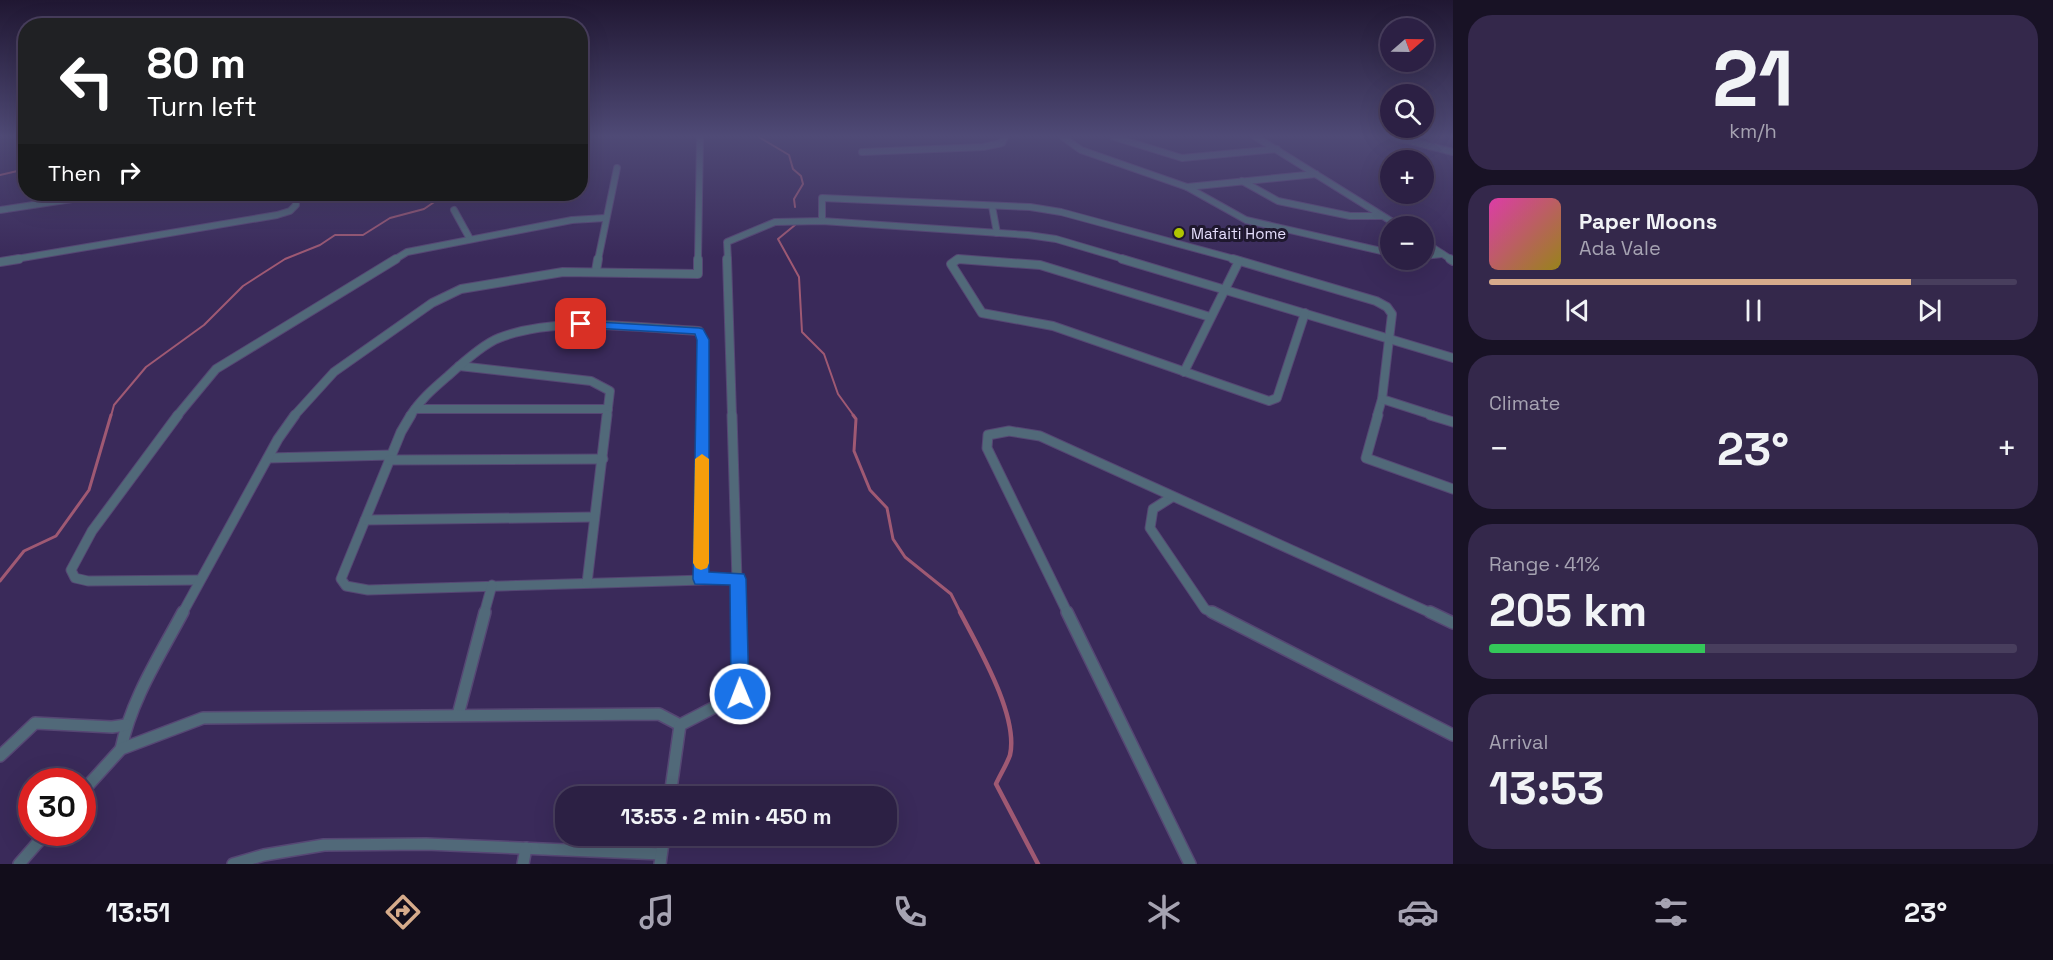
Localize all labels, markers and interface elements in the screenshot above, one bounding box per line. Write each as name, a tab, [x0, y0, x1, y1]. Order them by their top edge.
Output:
north arrow	[1380, 18, 1434, 72]
map controls	[1380, 18, 1434, 270]
text: 21	[1712, 29, 1794, 129]
text: 80 m	[147, 37, 246, 90]
icon: left	[48, 42, 126, 120]
button: search	[1380, 84, 1434, 138]
text: Turn left	[147, 89, 257, 124]
text: km/h	[1729, 118, 1777, 144]
button: +	[1380, 150, 1434, 204]
icon: right	[113, 156, 146, 189]
text: Then	[48, 159, 101, 187]
text: Paper Moons	[1579, 207, 1717, 235]
button: −	[1380, 216, 1434, 270]
place label: Mafaiti Home	[1191, 224, 1286, 243]
marker: Mafaiti Home	[1172, 226, 1186, 240]
text: Ada Vale	[1579, 235, 1661, 261]
icon: previous	[1561, 294, 1594, 327]
icon: pause	[1737, 294, 1770, 327]
icon: next	[1913, 294, 1946, 327]
pin	[555, 298, 606, 349]
icon: arrive	[564, 307, 597, 340]
text: Climate	[1489, 390, 1560, 416]
text: 23°	[1717, 421, 1789, 478]
text: −	[1489, 428, 1509, 470]
text: +	[1997, 428, 2017, 470]
text: Range · 41%	[1489, 551, 1600, 577]
text: 205 km	[1489, 582, 1647, 639]
position arrow	[708, 662, 772, 726]
text: Arrival	[1489, 729, 1548, 755]
text: 13:53	[1489, 760, 1604, 817]
speed limit sign: 30	[18, 768, 96, 846]
text: 13:53 · 2 min · 450 m	[620, 802, 832, 830]
icon: directions	[382, 891, 424, 933]
icon: music	[636, 891, 678, 933]
icon: phone	[889, 891, 931, 933]
icon: climate	[1143, 891, 1185, 933]
icon: car	[1397, 891, 1439, 933]
icon: filters	[1650, 891, 1692, 933]
text: 13:51	[106, 895, 170, 930]
text: 23°	[1904, 895, 1947, 930]

